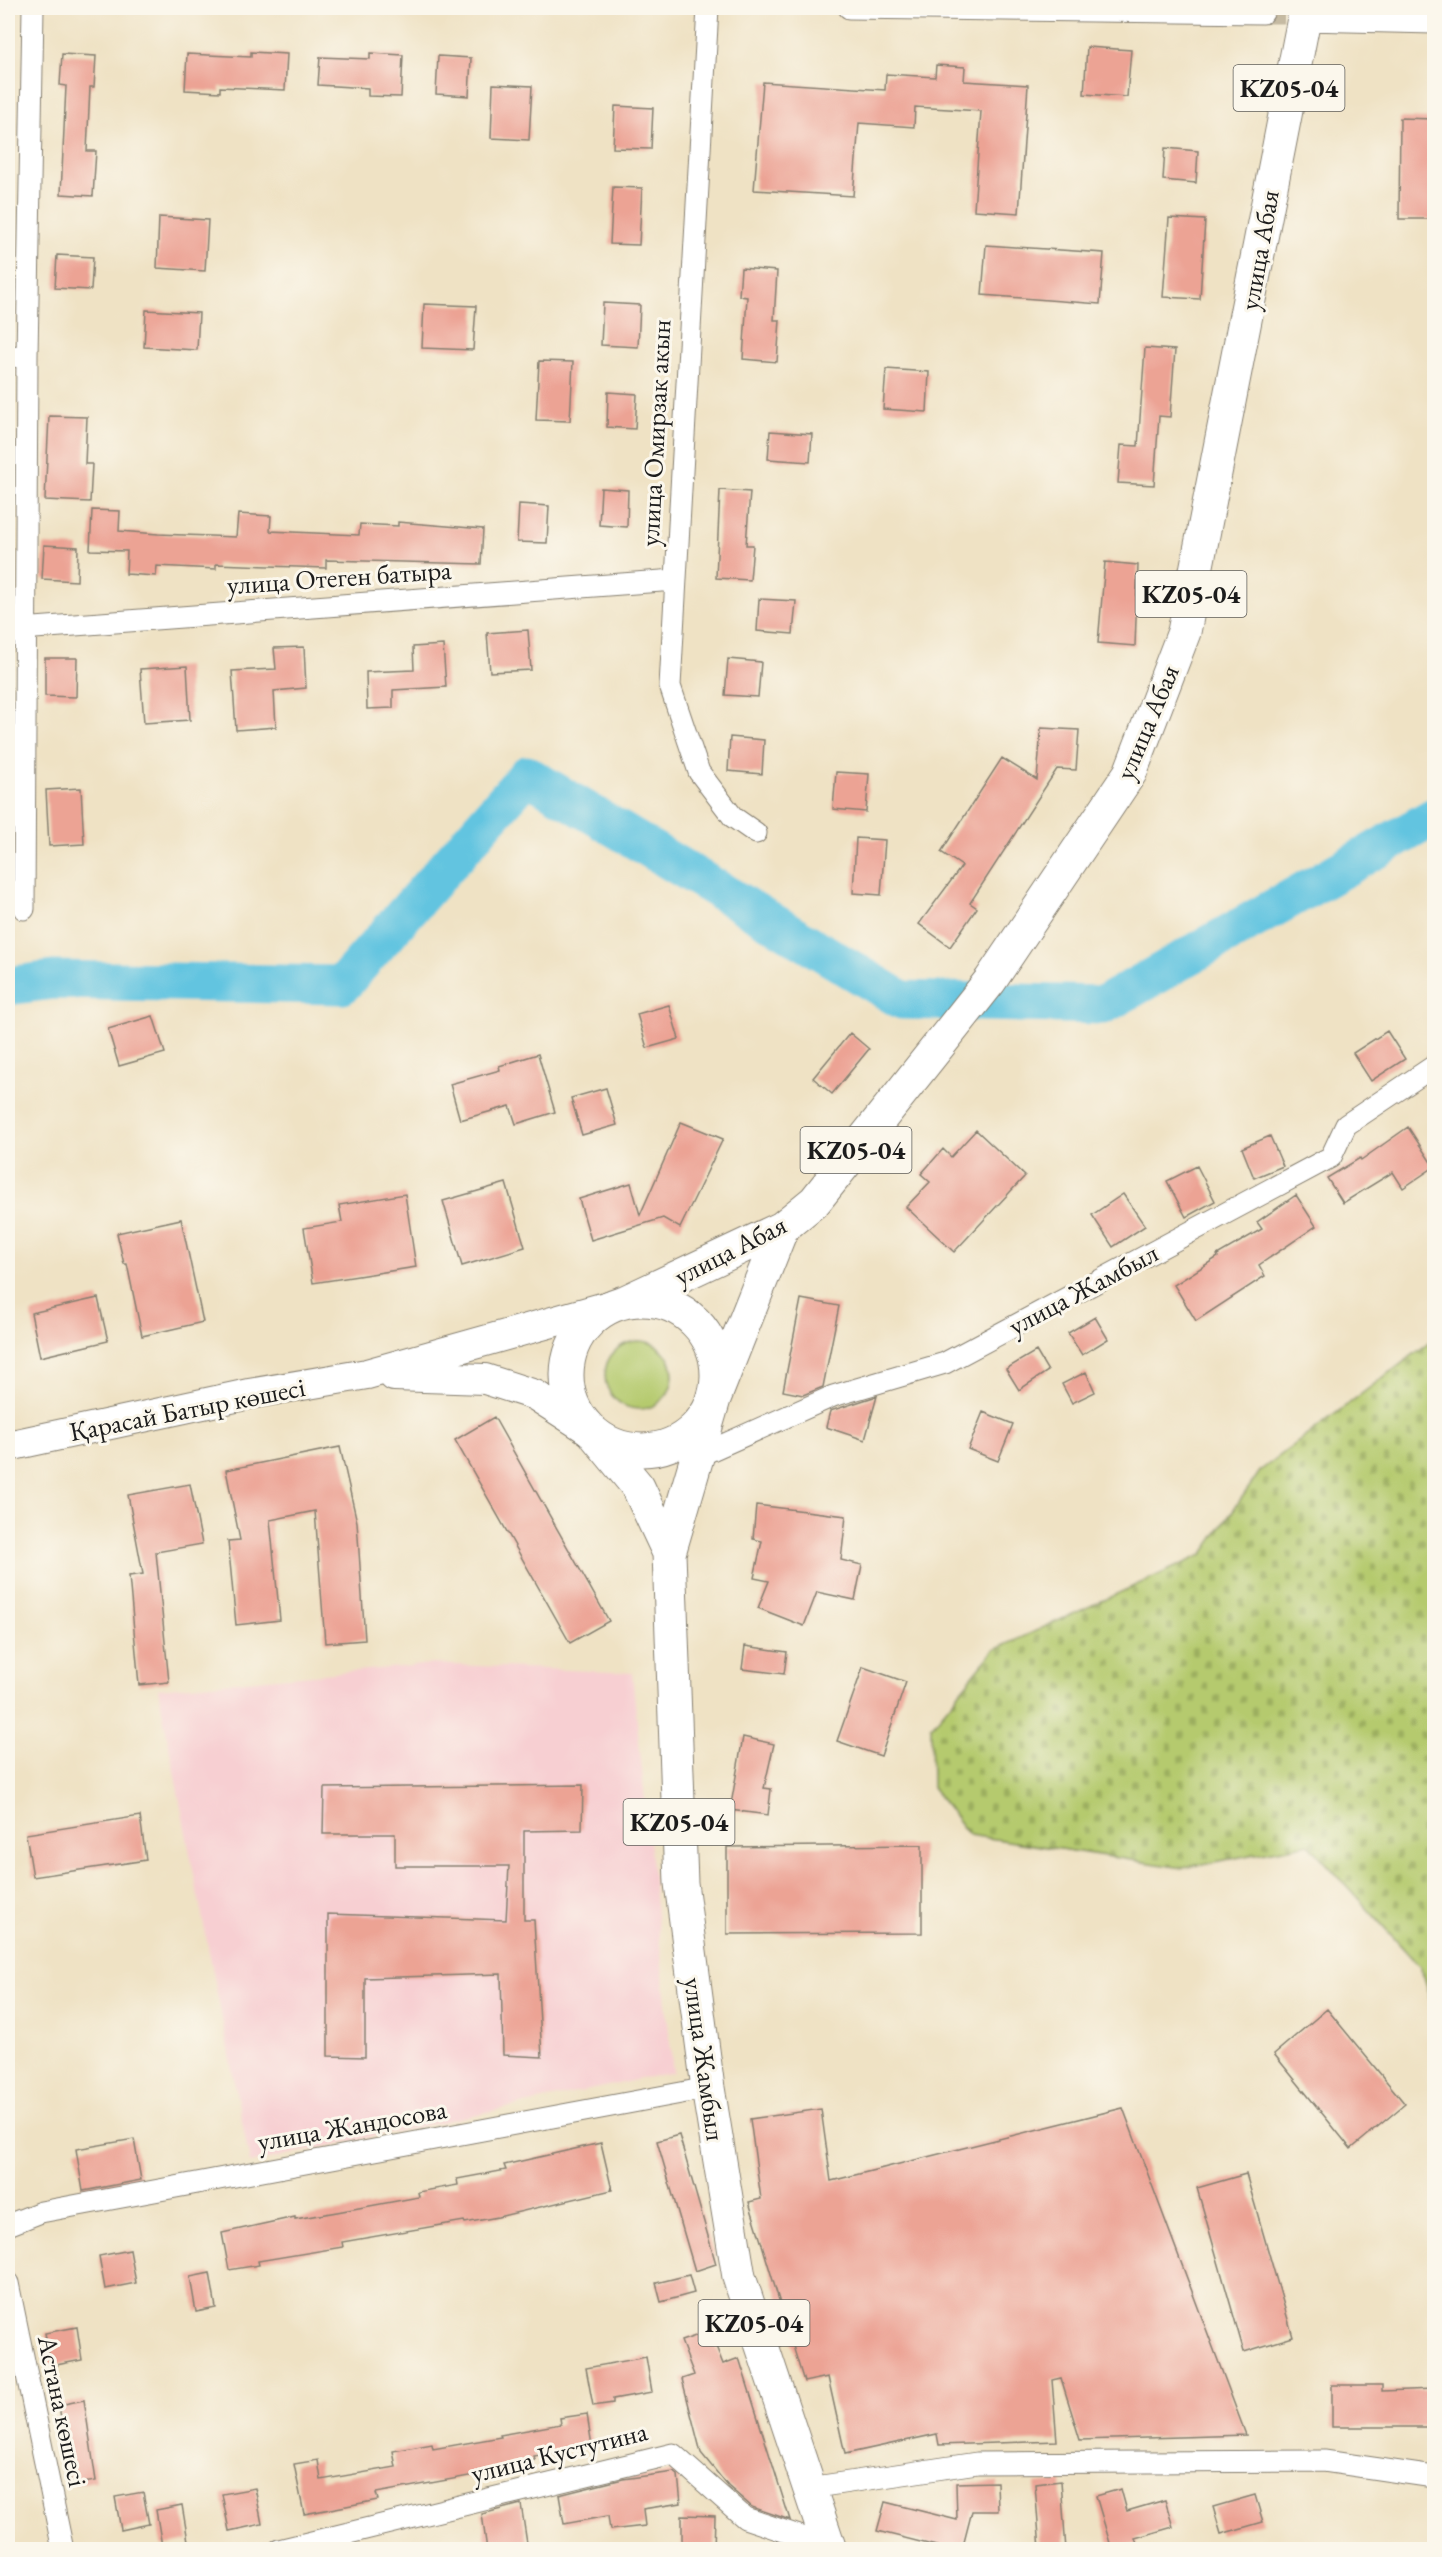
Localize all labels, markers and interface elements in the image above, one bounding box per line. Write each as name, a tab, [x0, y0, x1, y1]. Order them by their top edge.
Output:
road number: KZ05-04	[1234, 65, 1344, 111]
street label: улица Абая	[1231, 187, 1287, 313]
street label: улица Омирзак акын	[632, 319, 678, 547]
street label: улица Отеген батыра	[226, 552, 453, 602]
road number: KZ05-04	[1136, 571, 1246, 617]
street label: улица Абая	[1107, 659, 1187, 785]
road number: KZ05-04	[800, 1127, 912, 1173]
street label: улица Абая	[668, 1207, 792, 1293]
street label: улица Жамбыл	[1002, 1235, 1164, 1343]
street label: Қарасай Батыр көшесі	[66, 1369, 308, 1449]
road number: KZ05-04	[624, 1799, 734, 1845]
street label: улица Жамбыл	[676, 1975, 734, 2143]
street label: улица Жандосова	[255, 2091, 450, 2159]
road number: KZ05-04	[698, 2300, 810, 2346]
street label: Астана көшесі	[30, 2331, 96, 2490]
street label: улица Кустутина	[467, 2413, 651, 2491]

